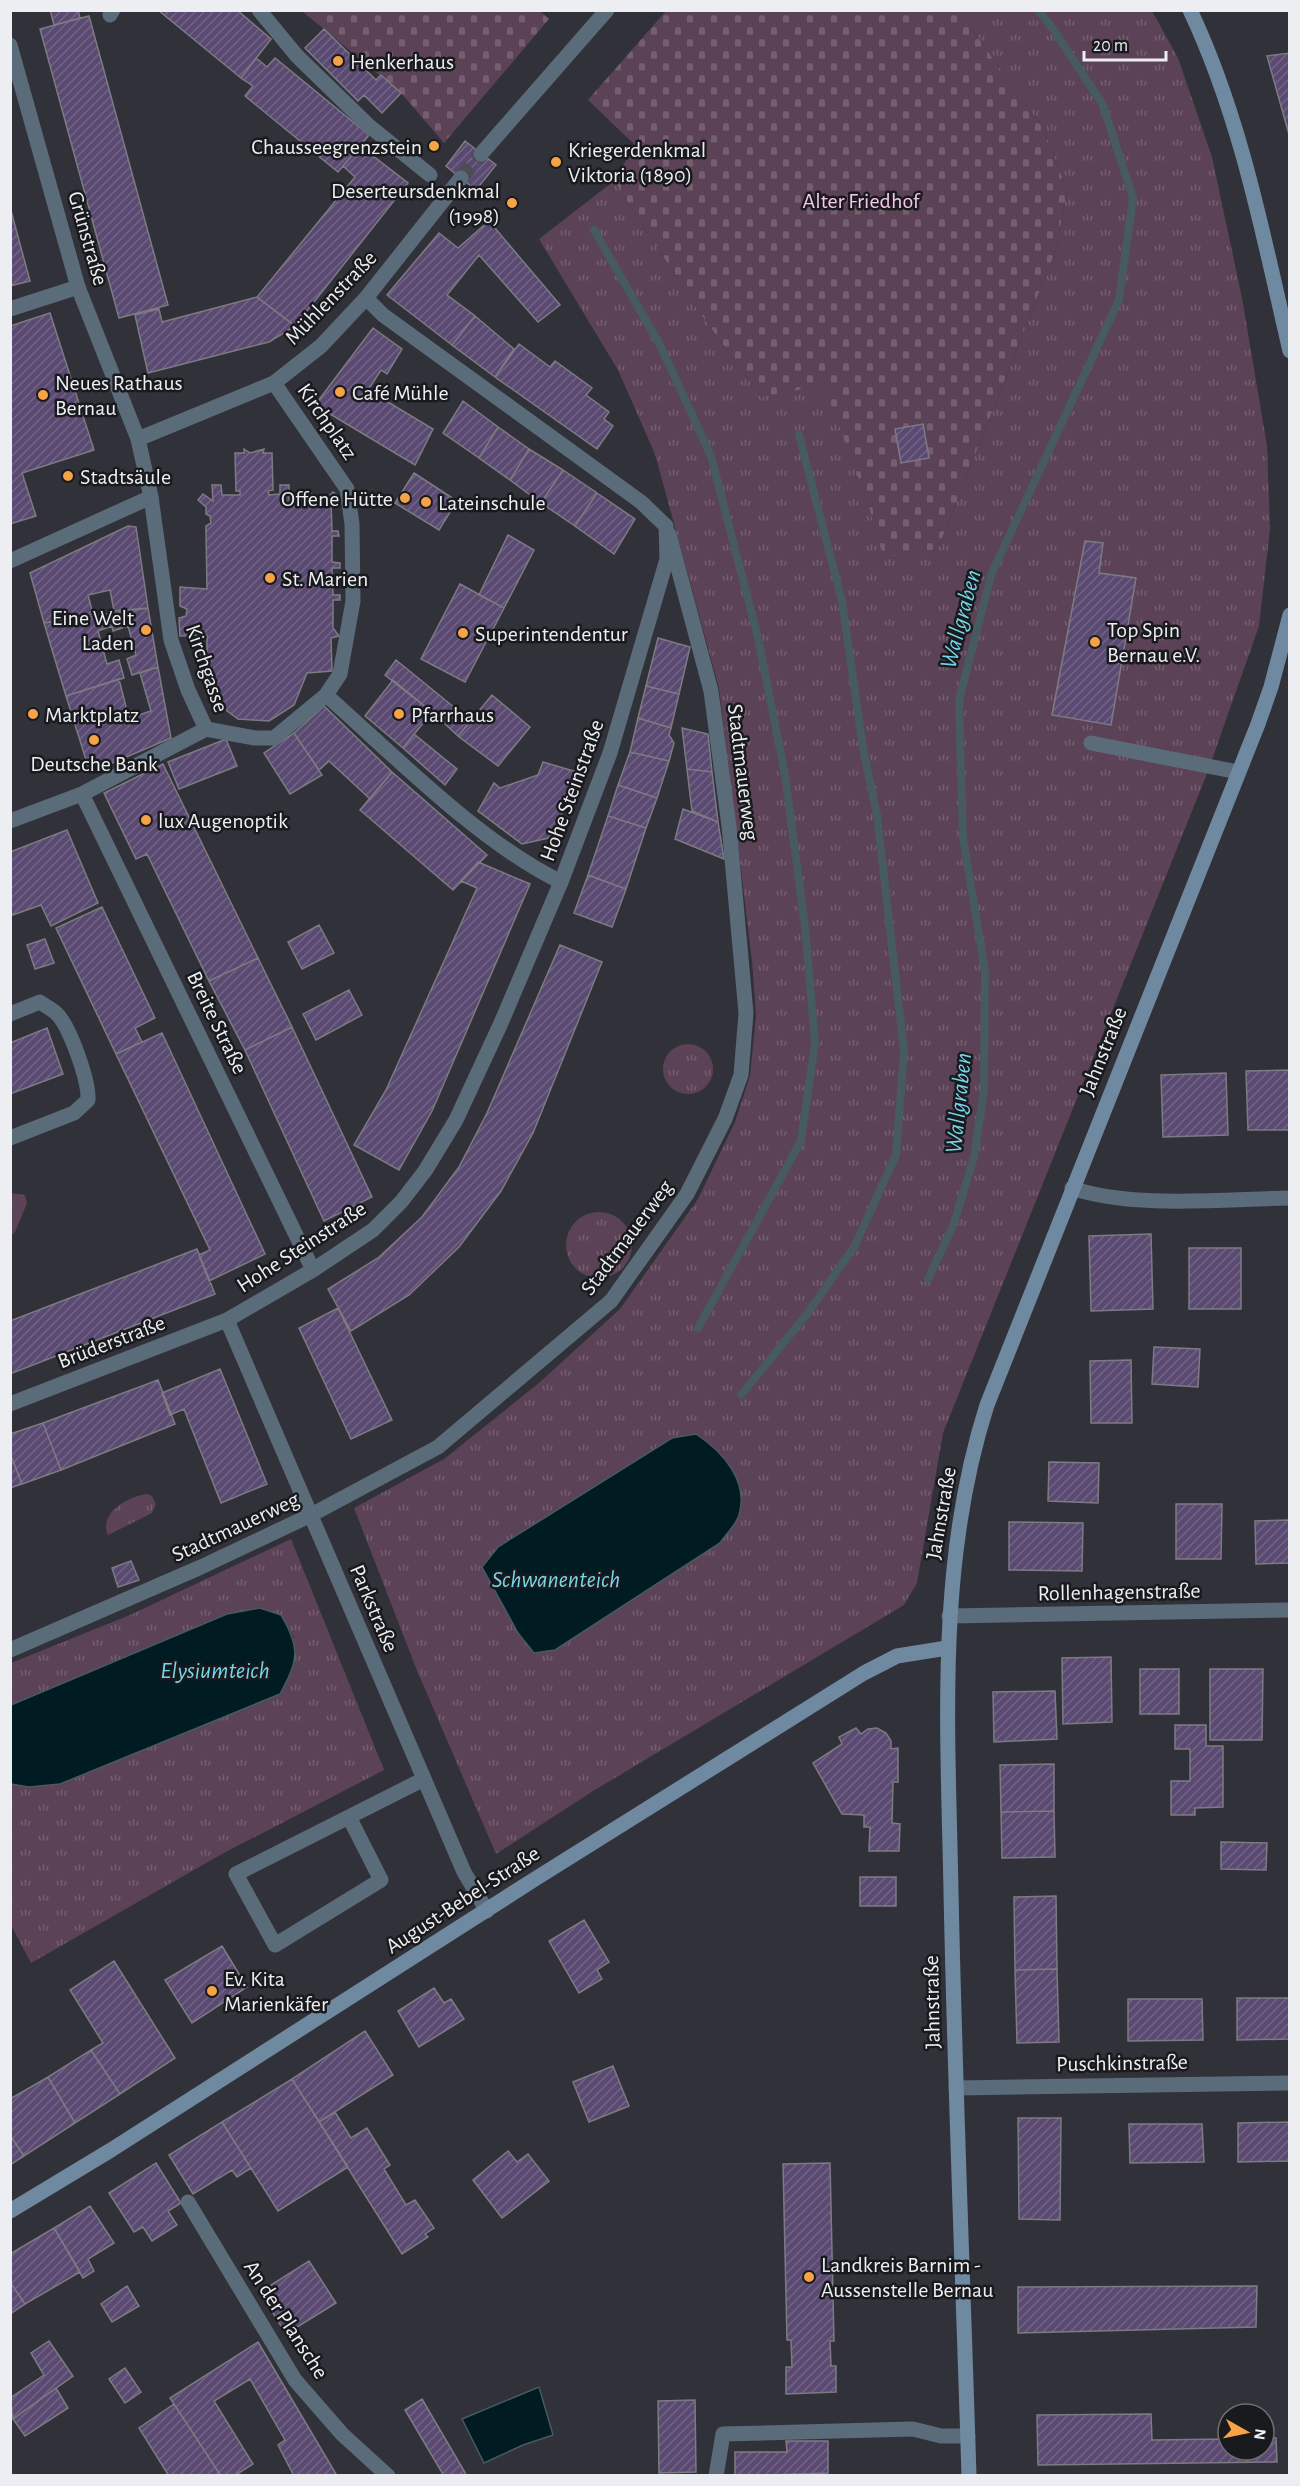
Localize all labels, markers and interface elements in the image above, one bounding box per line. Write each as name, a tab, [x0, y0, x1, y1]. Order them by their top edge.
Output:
scale bar	[1084, 24, 1166, 62]
text: 20 m	[1093, 37, 1128, 55]
place label: Henkerhaus	[350, 51, 454, 73]
marker: Henkerhaus	[331, 54, 345, 68]
place label: Chausseegrenzstein	[251, 136, 422, 158]
marker: Chausseegrenzstein	[427, 139, 441, 153]
place label: Kriegerdenkmal Viktoria (1890)	[568, 139, 706, 186]
marker: Kriegerdenkmal Viktoria (1890)	[549, 155, 563, 169]
place label: Deserteursdenkmal (1998)	[331, 180, 500, 227]
street label: Grünstraße	[64, 189, 112, 288]
park label: Alter Friedhof	[803, 190, 921, 212]
marker: Deserteursdenkmal (1998)	[505, 196, 519, 210]
street label: Mühlenstraße	[281, 247, 381, 349]
place label: Neues Rathaus Bernau	[55, 372, 183, 419]
street label: Kirchplatz	[293, 380, 361, 464]
place label: Café Mühle	[352, 382, 449, 404]
marker: Café Mühle	[333, 385, 347, 399]
marker: Neues Rathaus Bernau	[36, 388, 50, 402]
place label: Stadtsäule	[80, 466, 171, 488]
marker: Stadtsäule	[61, 469, 75, 483]
place label: Offene Hütte	[281, 488, 393, 510]
marker: Offene Hütte	[398, 491, 412, 505]
place label: Lateinschule	[438, 492, 546, 514]
marker: Lateinschule	[419, 495, 433, 509]
water label: Wallgraben	[936, 567, 986, 671]
place label: St. Marien	[282, 568, 368, 590]
marker: St. Marien	[263, 571, 277, 585]
place label: Eine Welt Laden	[52, 607, 134, 654]
place label: Top Spin Bernau e.V.	[1107, 619, 1200, 666]
street label: Kirchgasse	[182, 622, 232, 715]
marker: Eine Welt Laden	[139, 623, 153, 637]
place label: Superintendentur	[475, 623, 628, 645]
marker: Superintendentur	[456, 626, 470, 640]
marker: Top Spin Bernau e.V.	[1088, 635, 1102, 649]
street label: Stadtmauerweg	[724, 702, 762, 842]
place label: Marktplatz	[45, 704, 139, 726]
place label: Pfarrhaus	[411, 704, 494, 726]
marker: Marktplatz	[26, 707, 40, 721]
marker: Pfarrhaus	[392, 707, 406, 721]
street label: Hohe Steinstraße	[536, 717, 608, 864]
marker: Deutsche Bank	[87, 733, 101, 747]
place label: Deutsche Bank	[30, 753, 158, 775]
place label: lux Augenoptik	[158, 810, 288, 832]
marker: lux Augenoptik	[139, 813, 153, 827]
street label: Breite Straße	[183, 968, 251, 1077]
street label: Jahnstraße	[1075, 1004, 1131, 1099]
water label: Wallgraben	[942, 1052, 976, 1155]
street label: Stadtmauerweg	[577, 1176, 677, 1299]
street label: Hohe Steinstraße	[233, 1197, 370, 1297]
street label: Brüderstraße	[55, 1311, 168, 1372]
street label: Jahnstraße	[922, 1465, 960, 1561]
street label: Stadtmauerweg	[168, 1488, 303, 1566]
street label: Parkstraße	[346, 1562, 402, 1655]
water label: Schwanenteich	[492, 1568, 620, 1592]
street label: Rollenhagenstraße	[1037, 1580, 1201, 1604]
water label: Elysiumteich	[160, 1659, 270, 1683]
street label: August-Bebel-Straße	[382, 1842, 543, 1958]
street label: Jahnstraße	[920, 1955, 944, 2049]
place label: Ev. Kita Marienkäfer	[224, 1968, 328, 2015]
marker: Ev. Kita Marienkäfer	[205, 1984, 219, 1998]
street label: Puschkinstraße	[1056, 2051, 1188, 2075]
place label: Landkreis Barnim - Aussenstelle Bernau	[821, 2254, 993, 2301]
street label: An der Plansche	[240, 2256, 332, 2383]
marker: Landkreis Barnim - Aussenstelle Bernau	[802, 2270, 816, 2284]
north arrow	[1216, 2402, 1276, 2462]
text: N	[1251, 2427, 1269, 2441]

